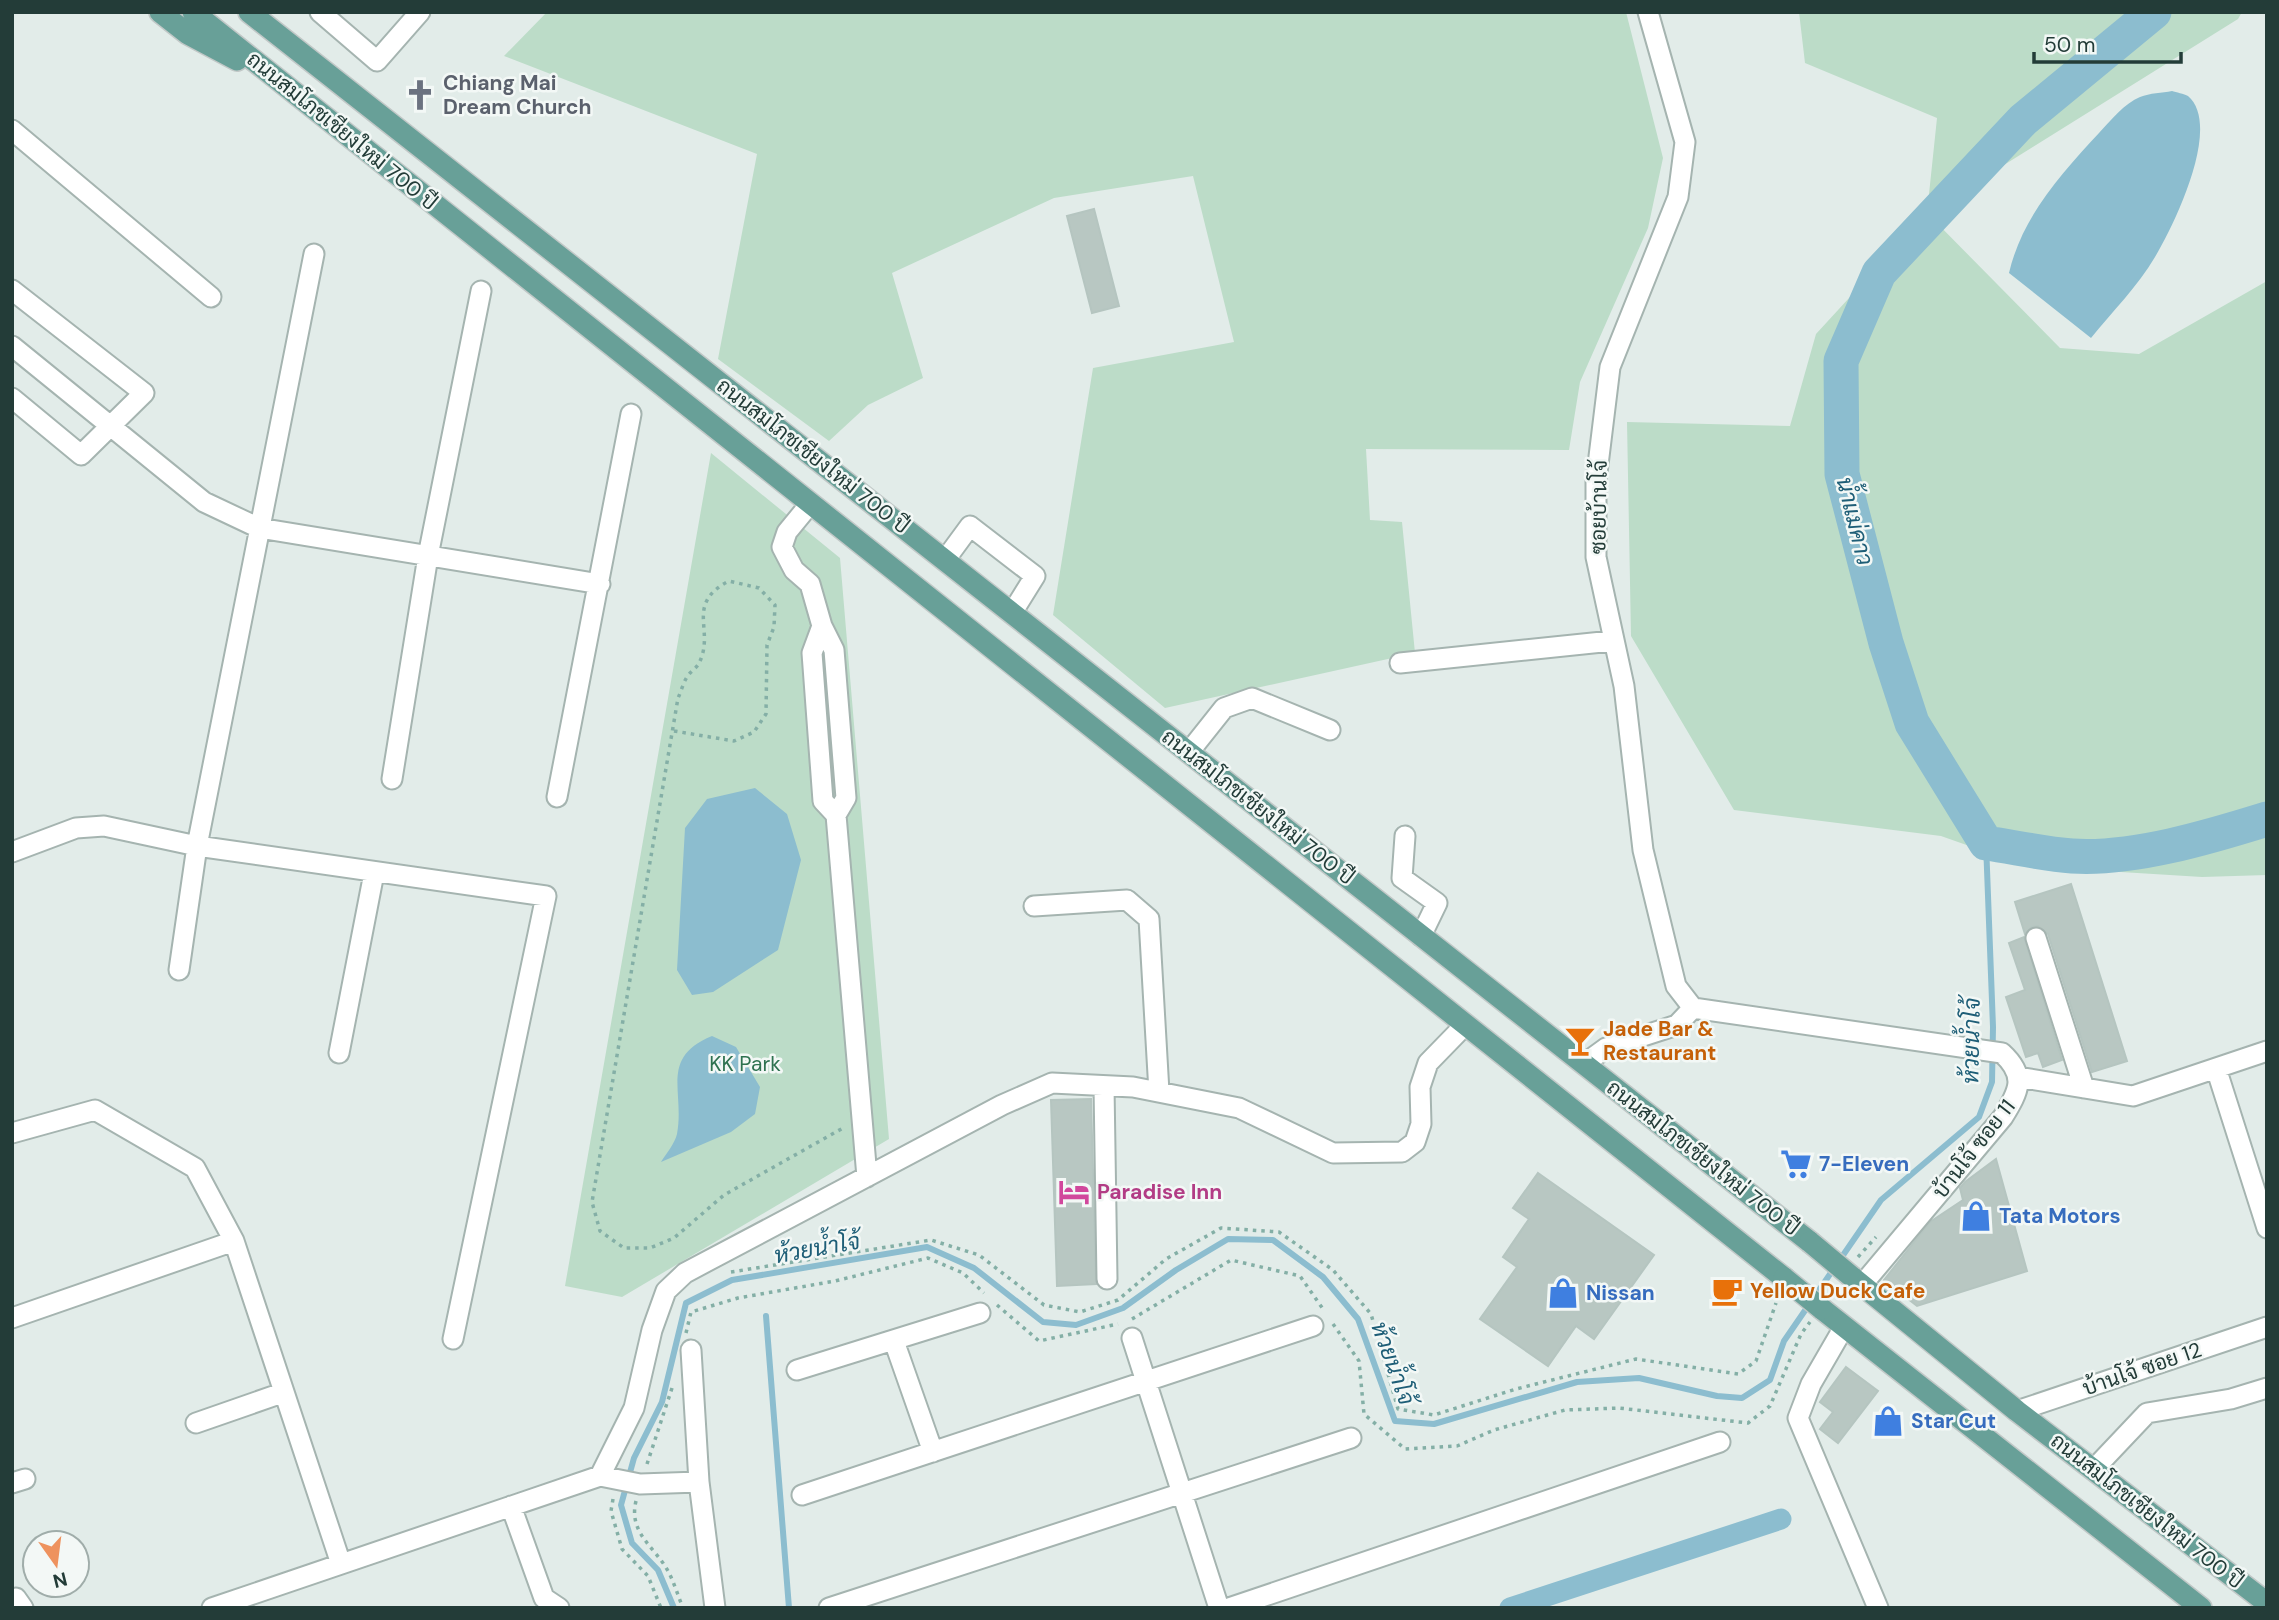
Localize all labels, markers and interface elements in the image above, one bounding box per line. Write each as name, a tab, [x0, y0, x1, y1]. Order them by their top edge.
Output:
scale bar	[2034, 21, 2181, 65]
text: 50 m	[2044, 31, 2095, 59]
street label: ถนนสมโภชเชียงใหม่ 700 ปี	[241, 45, 443, 217]
place label: Chiang Mai Dream Church	[443, 69, 591, 121]
church icon: Chiang Mai Dream Church	[403, 78, 437, 112]
street label: ถนนสมโภชเชียงใหม่ 700 ปี	[711, 372, 915, 540]
street label: ซอยบ้านโจ้	[1584, 459, 1614, 554]
water label: น้ำแม่คาว	[1830, 472, 1885, 568]
street label: ถนนสมโภชเชียงใหม่ 700 ปี	[1156, 723, 1360, 891]
water label: ห้วยน้ำโจ้	[1950, 993, 1987, 1085]
place label: Jade Bar & Restaurant	[1603, 1015, 1716, 1067]
bar icon: Jade Bar & Restaurant	[1563, 1024, 1597, 1058]
park label: KK Park	[709, 1050, 781, 1078]
street label: ถนนสมโภชเชียงใหม่ 700 ปี	[1601, 1074, 1805, 1242]
street label: บ้านโจ้ ซอย 11	[1927, 1094, 2021, 1204]
supermarket icon: 7-Eleven	[1779, 1147, 1813, 1181]
place label: 7-Eleven	[1819, 1150, 1909, 1178]
hotel icon: Paradise Inn	[1057, 1175, 1091, 1209]
place label: Paradise Inn	[1097, 1178, 1222, 1206]
shop icon: Tata Motors	[1959, 1199, 1993, 1233]
place label: Tata Motors	[1999, 1202, 2121, 1230]
water label: ห้วยน้ำโจ้	[771, 1220, 866, 1270]
cafe icon: Yellow Duck Cafe	[1710, 1274, 1744, 1308]
shop icon: Nissan	[1546, 1276, 1580, 1310]
place label: Yellow Duck Cafe	[1750, 1277, 1925, 1305]
place label: Nissan	[1586, 1279, 1655, 1307]
water label: ห้วยน้ำโจ้	[1364, 1315, 1428, 1412]
street label: บ้านโจ้ ซอย 12	[2079, 1336, 2205, 1402]
shop icon: Star Cut	[1871, 1404, 1905, 1438]
place label: Star Cut	[1911, 1407, 1996, 1435]
street label: ถนนสมโภชเชียงใหม่ 700 ปี	[2045, 1427, 2249, 1595]
north arrow	[21, 1529, 91, 1599]
text: N	[50, 1566, 70, 1594]

